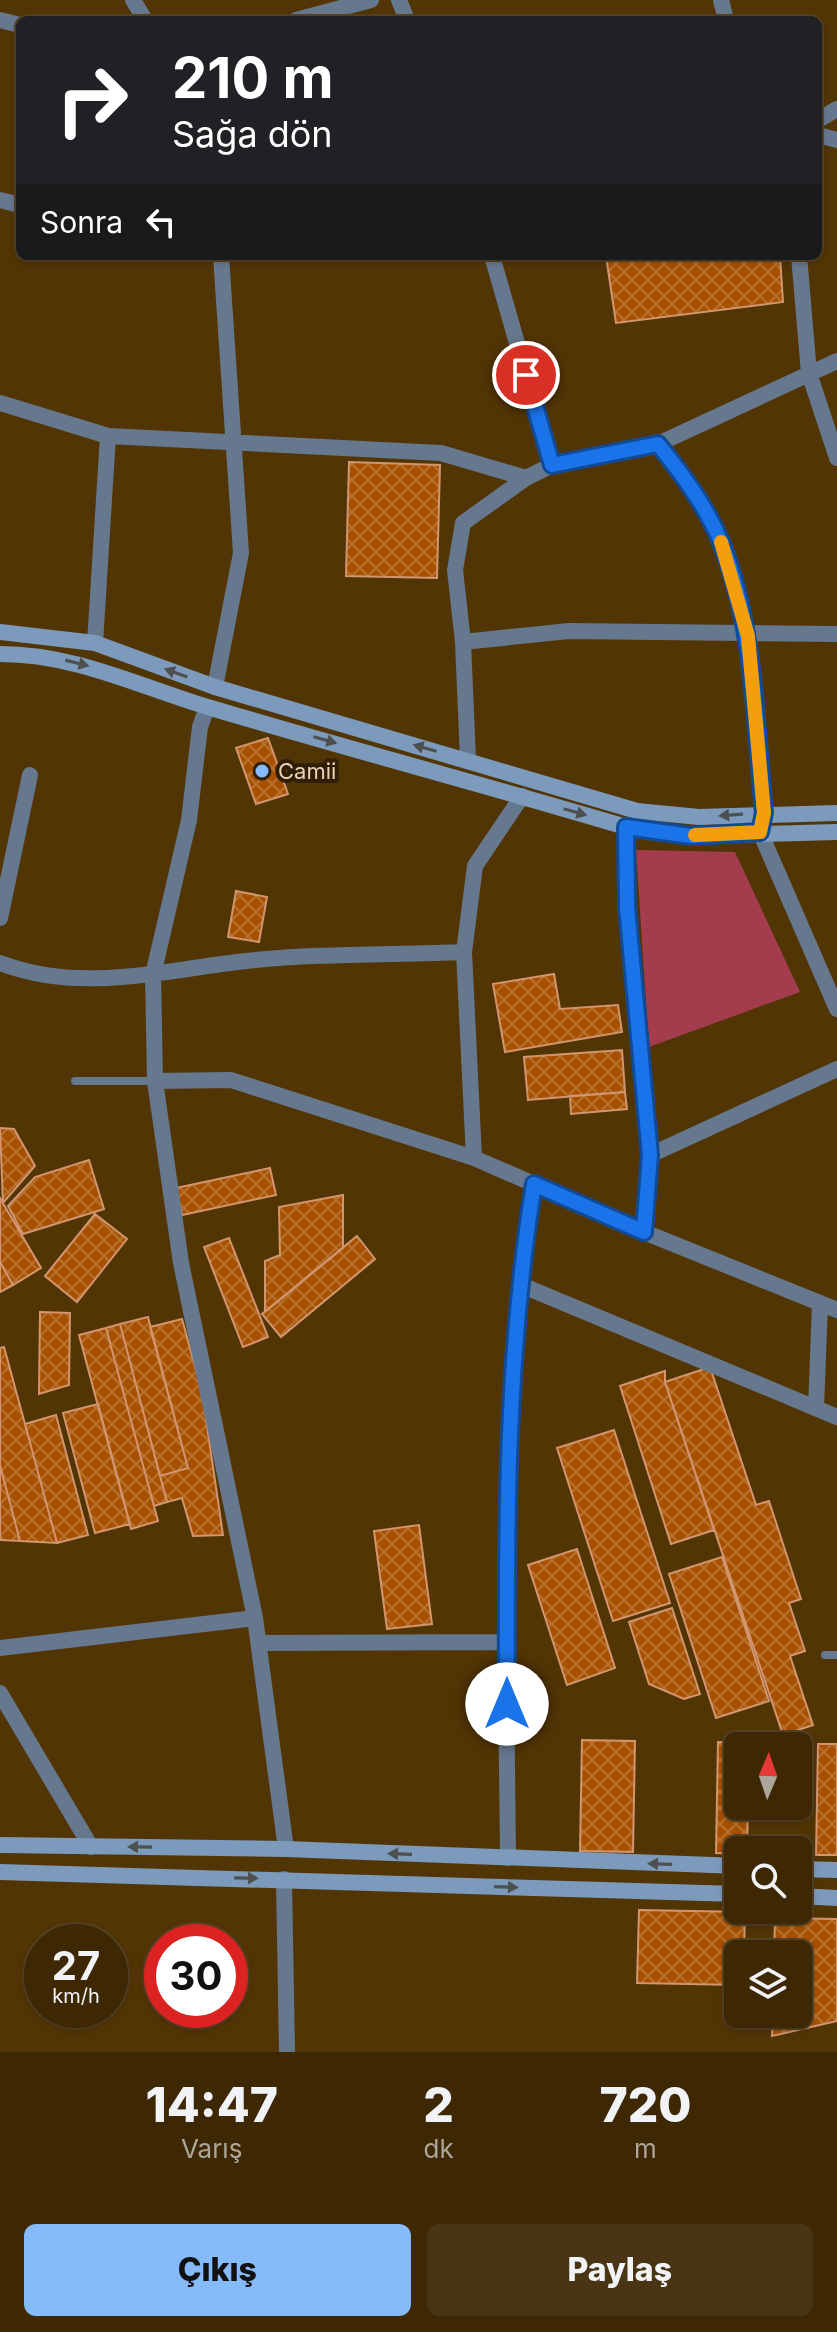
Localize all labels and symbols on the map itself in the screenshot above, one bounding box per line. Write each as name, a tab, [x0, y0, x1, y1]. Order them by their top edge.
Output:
pin	[492, 341, 560, 409]
one-way arrow	[65, 658, 90, 670]
one-way arrow	[164, 666, 188, 679]
one-way arrow	[313, 735, 338, 747]
one-way arrow	[412, 741, 436, 754]
place label: Camii	[278, 758, 336, 784]
marker: Camii	[253, 762, 271, 780]
one-way arrow	[564, 806, 588, 819]
one-way arrow	[718, 809, 743, 822]
position arrow	[465, 1662, 549, 1746]
north arrow	[724, 1732, 812, 1820]
one-way arrow	[127, 1841, 152, 1854]
one-way arrow	[387, 1847, 412, 1860]
one-way arrow	[647, 1857, 672, 1870]
one-way arrow	[234, 1872, 259, 1884]
one-way arrow	[494, 1880, 519, 1893]
speed limit sign: 30	[144, 1924, 248, 2028]

